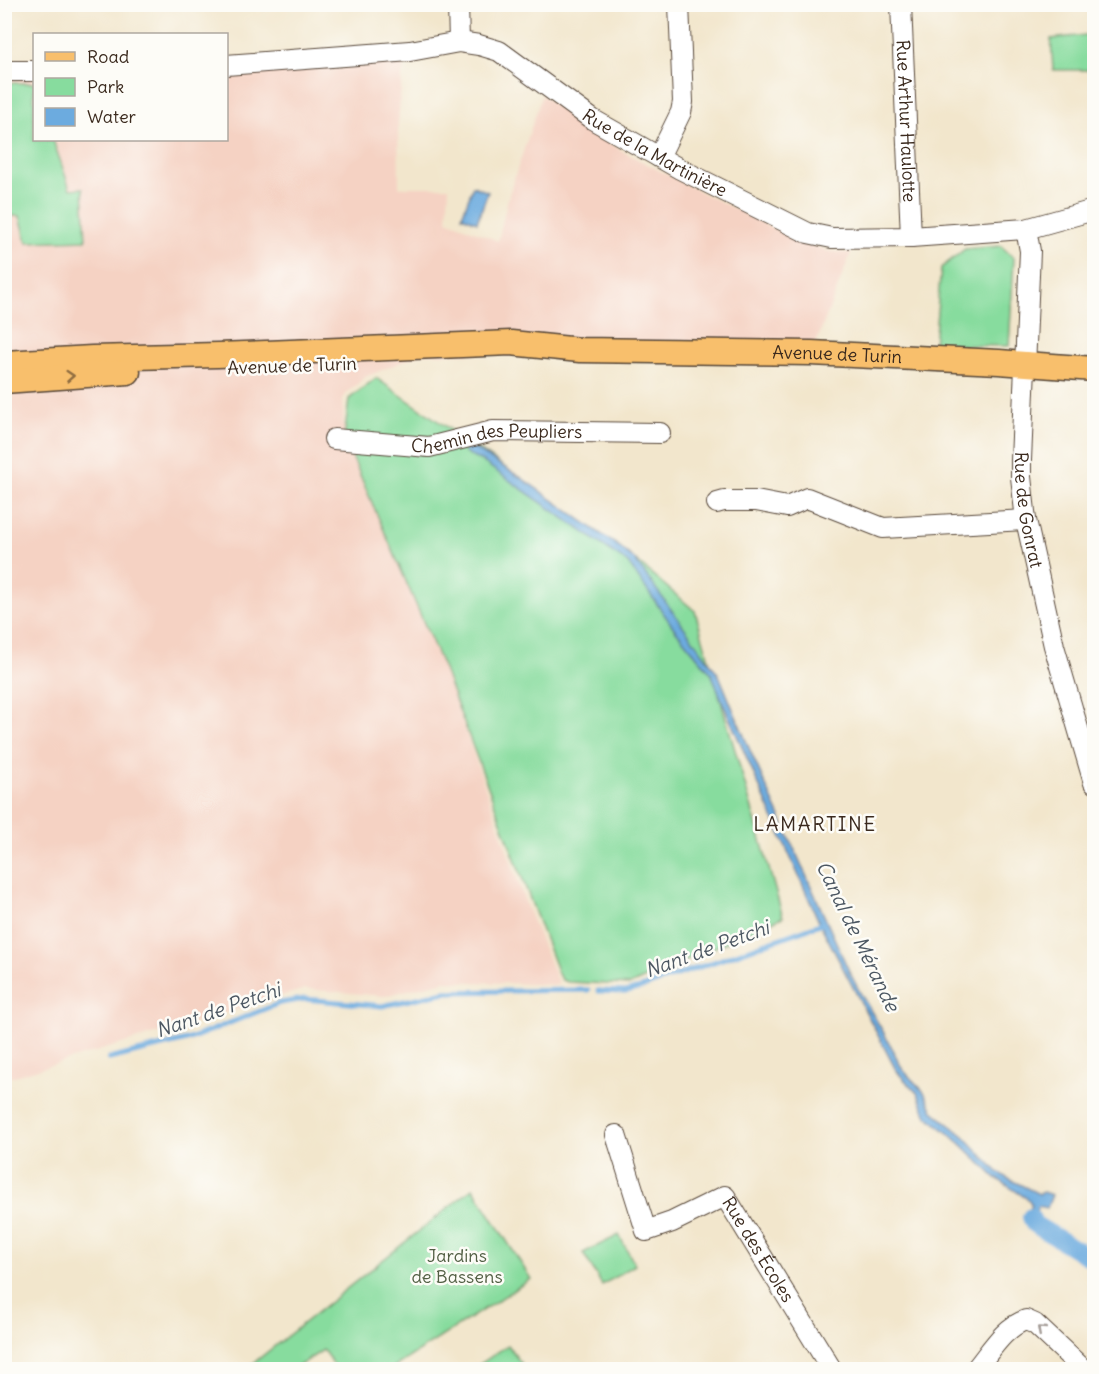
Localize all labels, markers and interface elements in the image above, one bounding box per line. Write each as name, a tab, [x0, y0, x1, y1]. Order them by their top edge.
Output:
legend	[33, 33, 228, 141]
street label: Rue Arthur Haulotte	[892, 39, 921, 203]
text: Road	[87, 45, 130, 68]
text: Park	[87, 75, 124, 98]
street label: Rue de la Martinière	[578, 104, 731, 202]
text: Water	[87, 105, 137, 128]
street label: Avenue de Turin	[772, 340, 903, 368]
street label: Avenue de Turin	[227, 352, 357, 379]
one-way arrow	[66, 370, 75, 383]
street label: Chemin des Peupliers	[410, 419, 582, 458]
street label: Rue de Gonrat	[1010, 451, 1048, 570]
district label: LAMARTINE	[753, 811, 877, 836]
water label: Canal de Mérande	[811, 857, 906, 1016]
water label: Nant de Petchi	[641, 914, 775, 983]
water label: Nant de Petchi	[152, 976, 286, 1043]
street label: Rue des Écoles	[717, 1192, 800, 1306]
park label: Jardins de Bassens	[411, 1244, 503, 1288]
one-way arrow	[1037, 1326, 1048, 1337]

